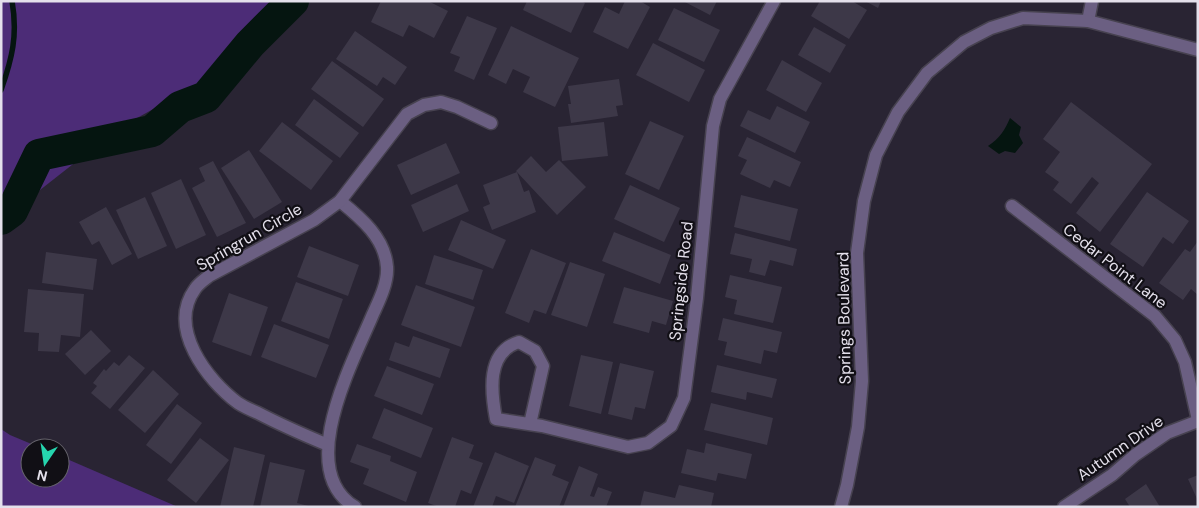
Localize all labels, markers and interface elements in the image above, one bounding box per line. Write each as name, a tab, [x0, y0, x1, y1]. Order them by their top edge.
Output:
street label: Springrun Circle	[192, 198, 306, 276]
street label: Cedar Point Lane	[1059, 219, 1171, 313]
street label: Springside Road	[664, 220, 698, 342]
street label: Springs Boulevard	[832, 252, 856, 384]
street label: Autumn Drive	[1073, 411, 1167, 485]
north arrow	[20, 438, 70, 488]
text: N	[35, 466, 49, 486]

